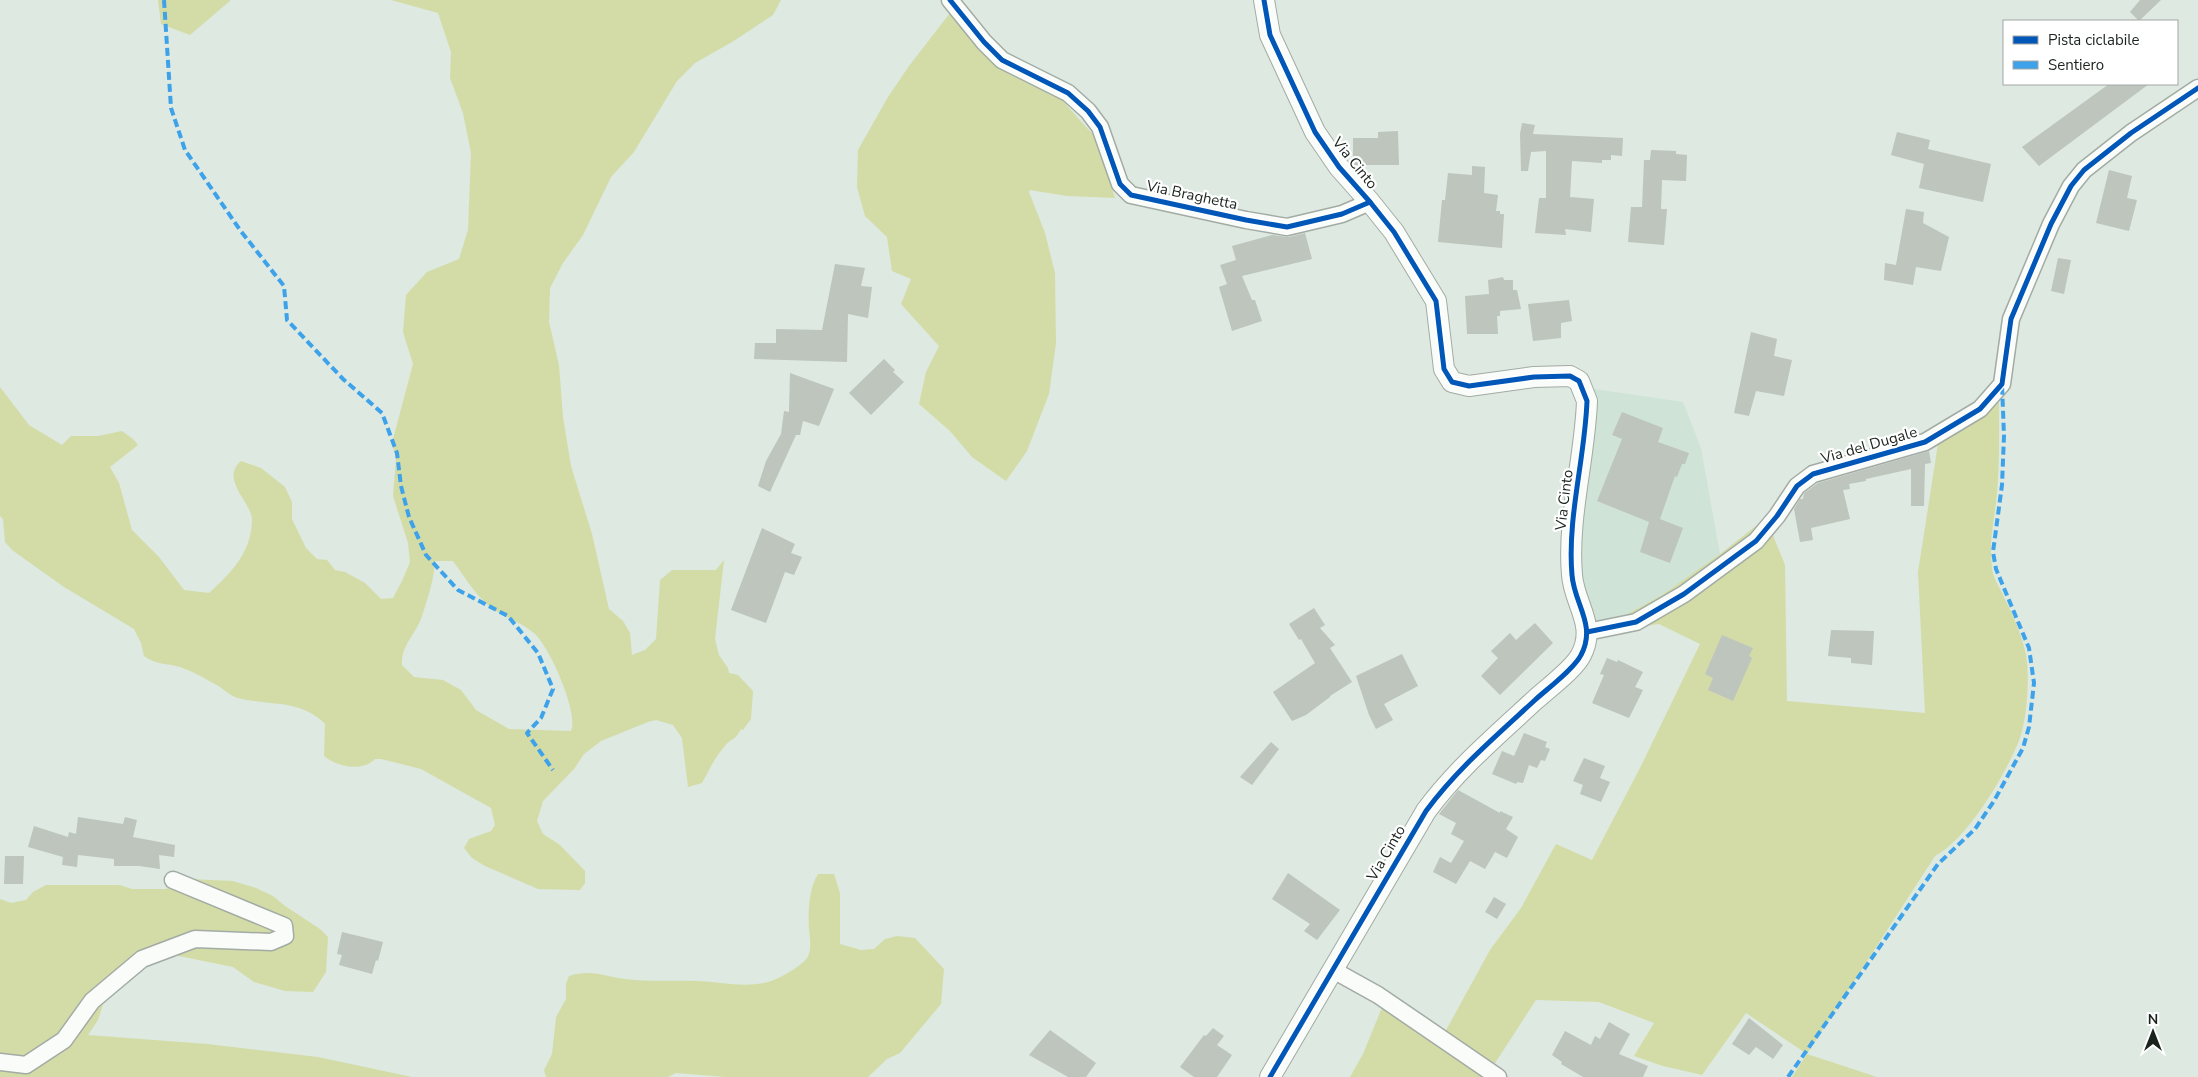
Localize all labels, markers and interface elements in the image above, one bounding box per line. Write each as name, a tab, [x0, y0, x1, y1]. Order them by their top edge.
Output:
legend	[2003, 20, 2178, 85]
text: Pista ciclabile	[2048, 30, 2140, 50]
text: Sentiero	[2048, 55, 2104, 75]
street label: Via Cinto	[1327, 132, 1382, 193]
street label: Via Braghetta	[1144, 175, 1239, 214]
street label: Via del Dugale	[1818, 422, 1919, 469]
street label: Via Cinto	[1550, 468, 1578, 533]
street label: Via Cinto	[1362, 821, 1410, 885]
north arrow	[2128, 1007, 2178, 1057]
text: N	[2148, 1010, 2158, 1029]

